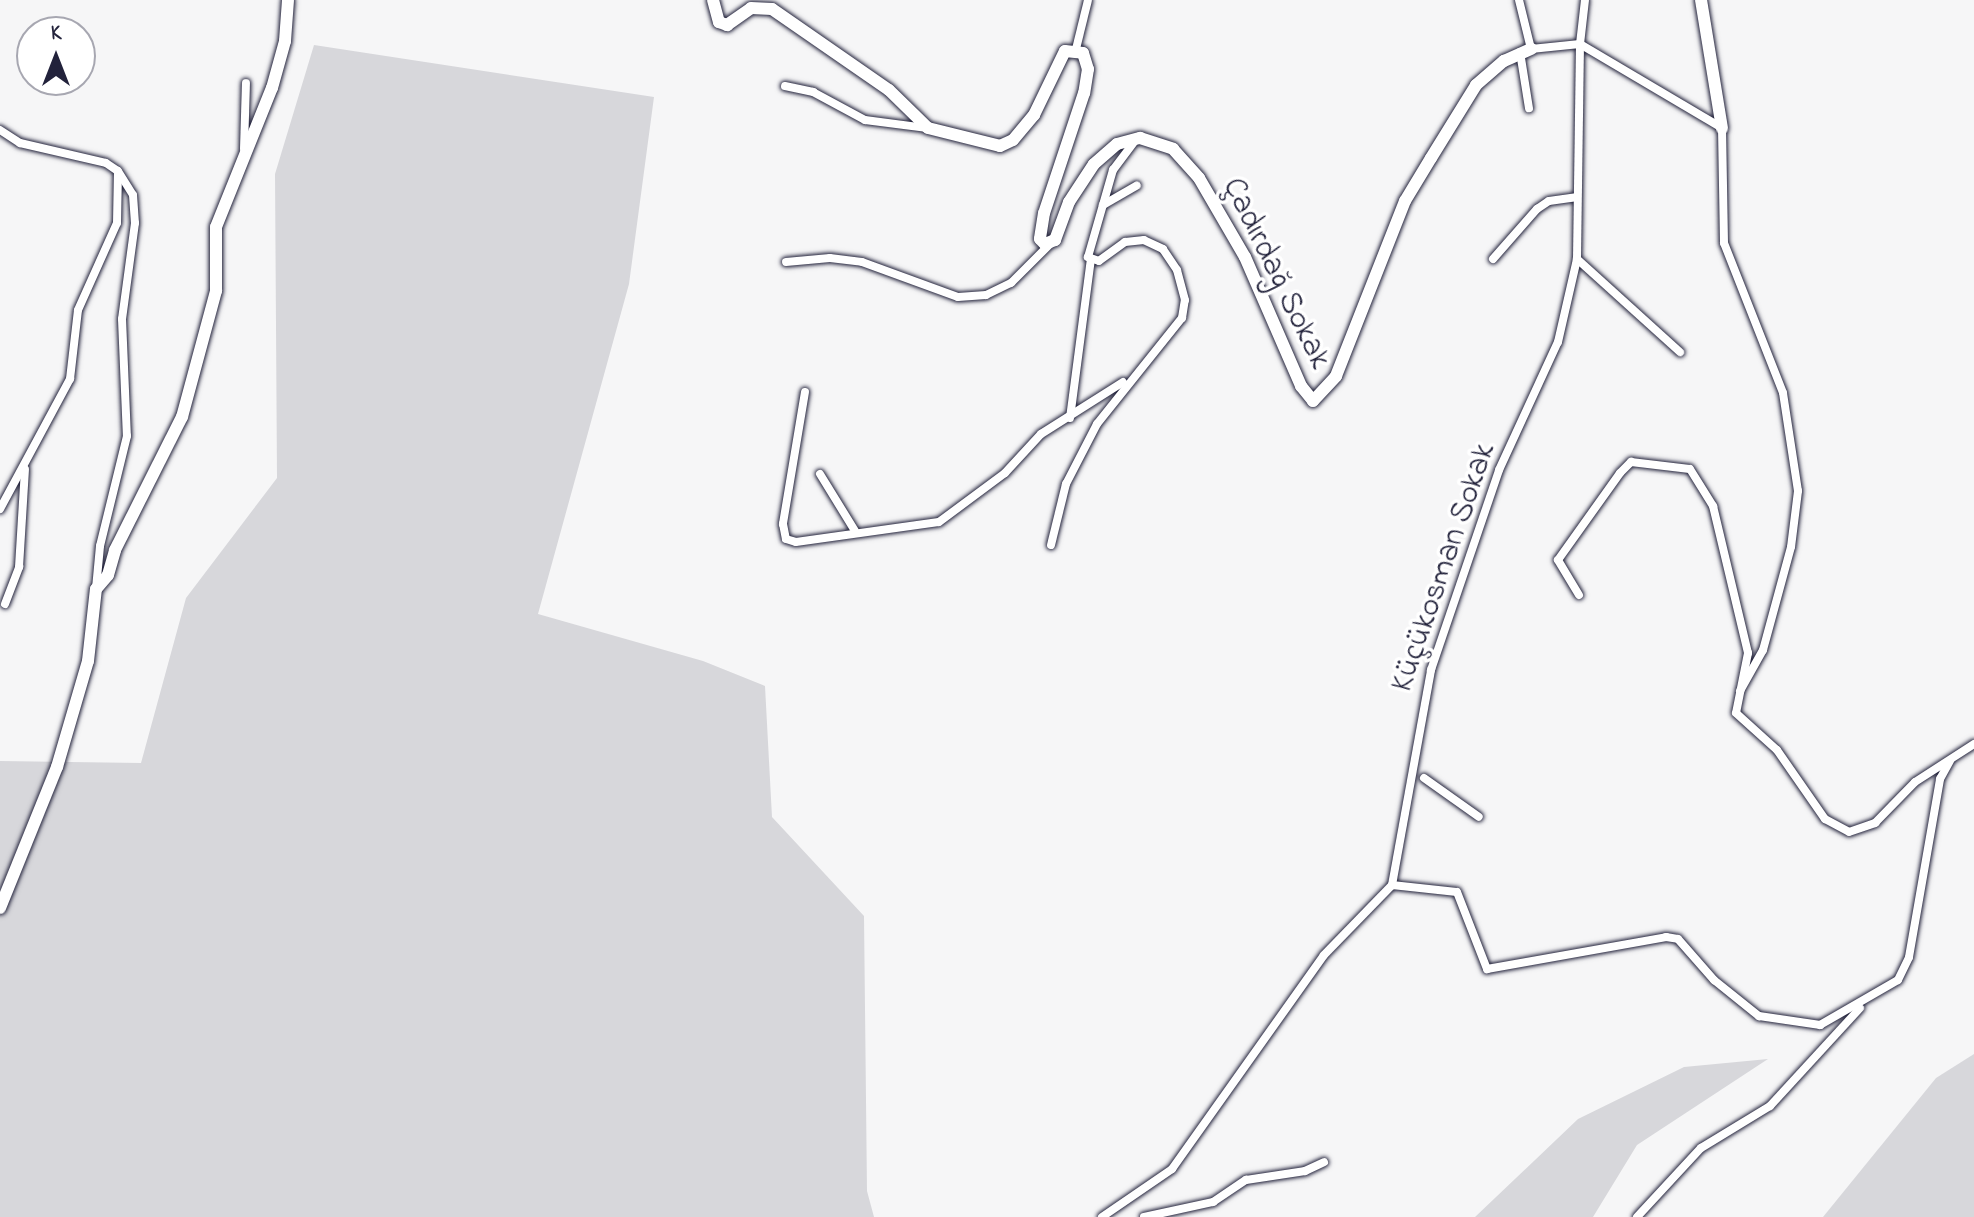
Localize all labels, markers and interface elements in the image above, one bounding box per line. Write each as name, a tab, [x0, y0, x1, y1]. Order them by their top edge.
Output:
north arrow	[16, 16, 96, 96]
text: K	[51, 18, 61, 50]
street label: Çadırdağ Sokak	[1212, 172, 1338, 376]
street label: Küçükosman Sokak	[1384, 439, 1506, 697]

